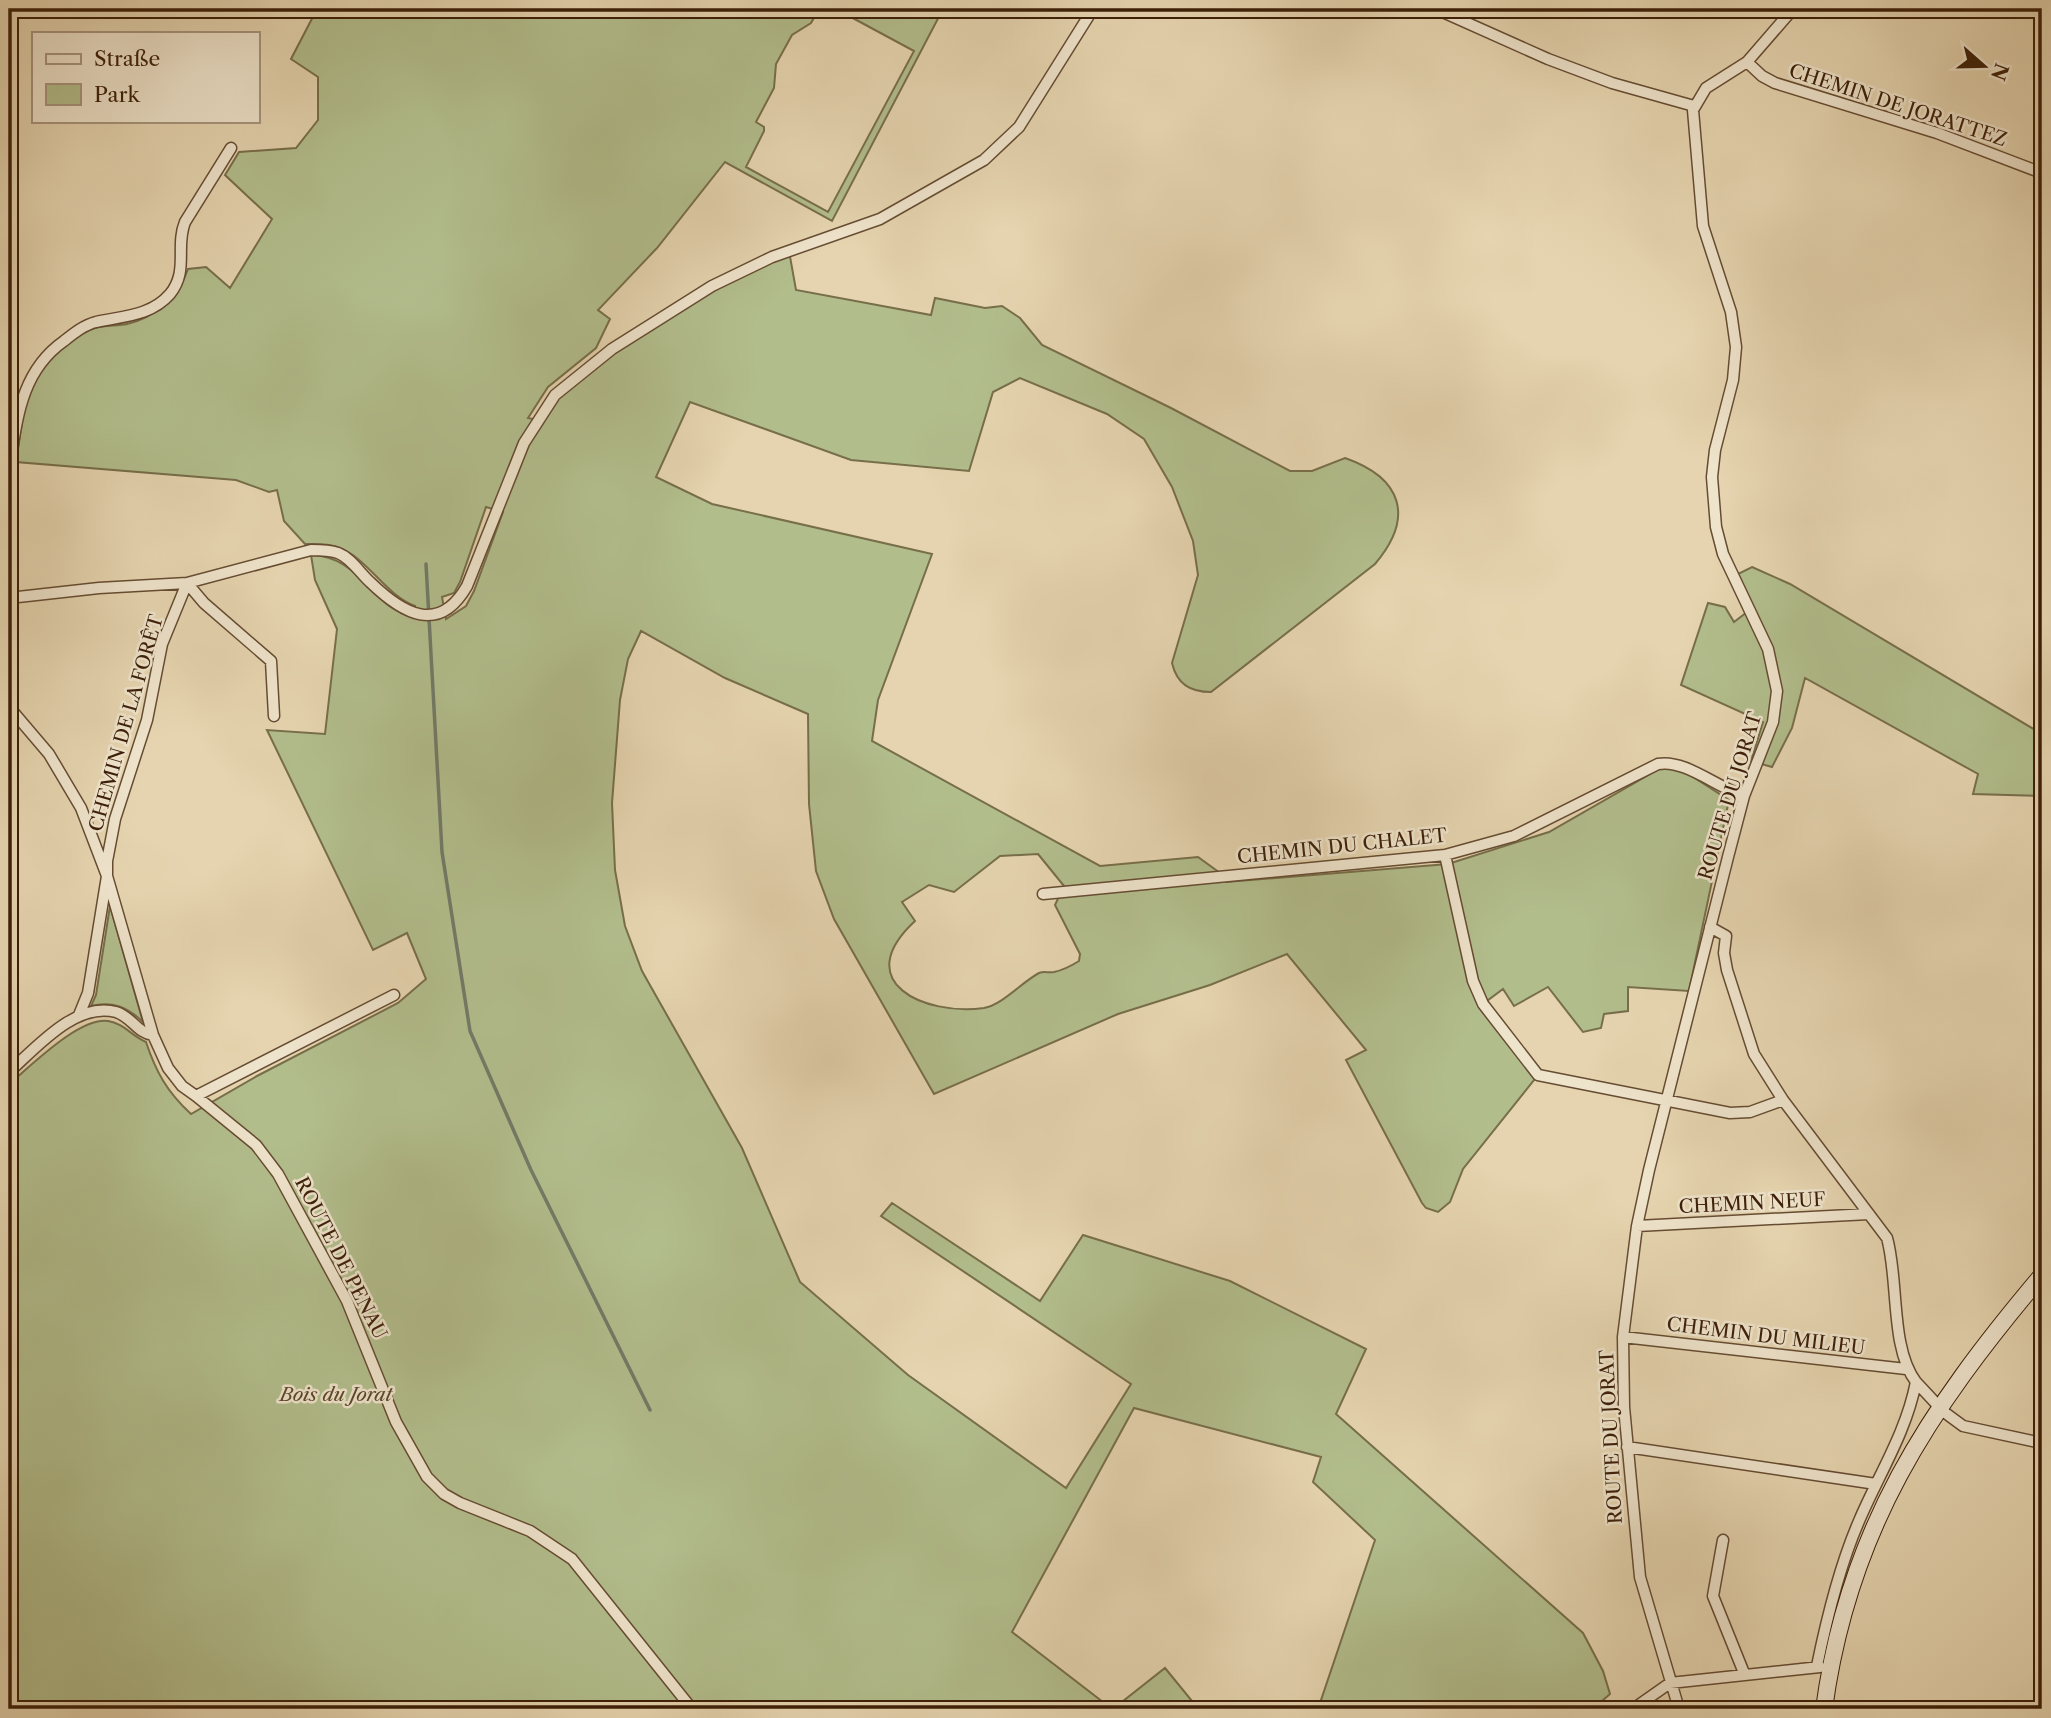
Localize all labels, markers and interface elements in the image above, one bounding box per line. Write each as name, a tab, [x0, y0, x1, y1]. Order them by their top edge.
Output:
legend	[32, 32, 259, 122]
north arrow	[1950, 32, 2020, 102]
text: Straße	[94, 46, 160, 71]
street label: CHEMIN DE JORATTEZ	[1786, 59, 2010, 151]
text: Park	[94, 82, 140, 107]
street label: CHEMIN DE LA FORÊT	[84, 611, 168, 834]
street label: ROUTE DU JORAT	[1693, 708, 1767, 883]
street label: CHEMIN DU CHALET	[1236, 823, 1449, 868]
street label: ROUTE DE PENAU	[290, 1173, 392, 1343]
street label: CHEMIN NEUF	[1678, 1188, 1826, 1218]
street label: CHEMIN DU MILIEU	[1665, 1312, 1867, 1360]
street label: ROUTE DU JORAT	[1595, 1348, 1627, 1525]
park label: Bois du Jorat	[278, 1383, 394, 1406]

